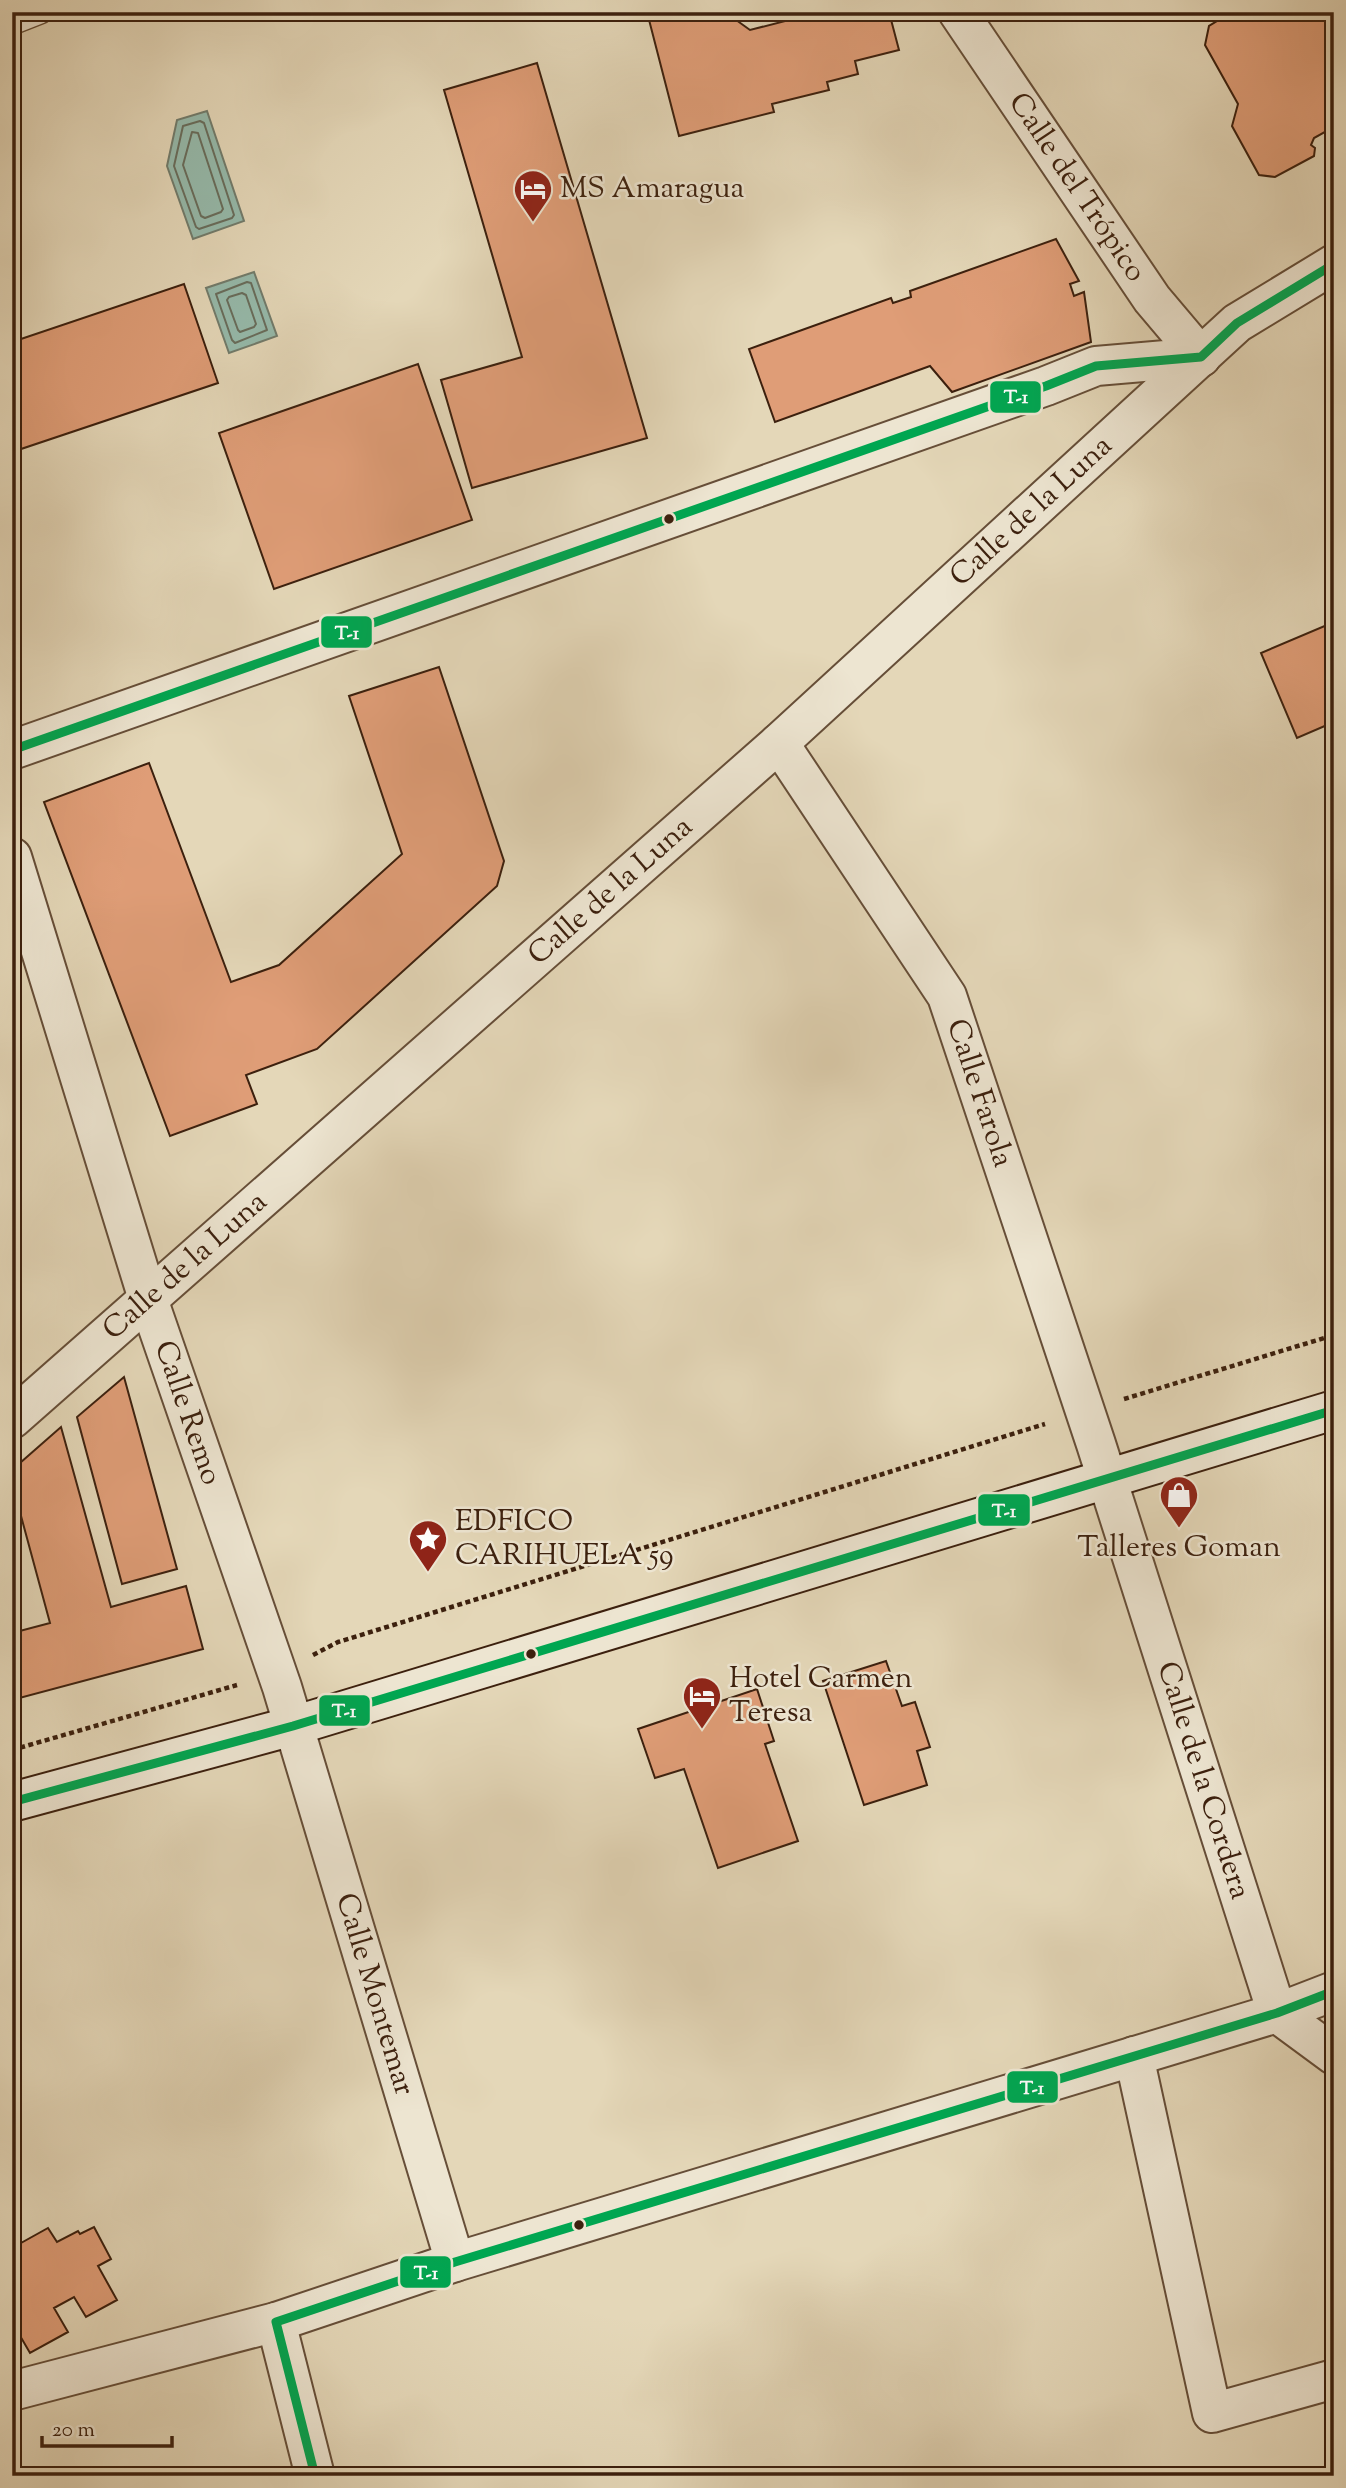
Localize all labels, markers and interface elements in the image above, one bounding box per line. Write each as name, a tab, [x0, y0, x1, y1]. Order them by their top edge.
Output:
street label: Calle del Trópico	[997, 84, 1156, 291]
hotel icon: MS Amaragua	[512, 168, 554, 223]
place label: MS Amaragua	[560, 168, 745, 211]
line badge: T-1	[989, 380, 1042, 414]
text: T-1	[1004, 385, 1029, 412]
street label: Calle de la Luna	[941, 426, 1122, 597]
unlabelled marker	[662, 512, 676, 526]
line badge: T-1	[320, 615, 373, 649]
text: T-1	[335, 621, 360, 648]
street label: Calle de la Luna	[519, 807, 703, 976]
street label: Calle Farola	[935, 1013, 1024, 1173]
street label: Calle de la Luna	[93, 1182, 277, 1351]
street label: Calle Remo	[143, 1335, 232, 1491]
shop icon: Talleres Goman	[1158, 1474, 1200, 1529]
line badge: T-1	[977, 1493, 1031, 1527]
text: T-1	[992, 1499, 1017, 1526]
place label: EDFICO CARIHUELA 59	[455, 1501, 674, 1578]
place icon: EDFICO CARIHUELA 59	[407, 1518, 449, 1573]
place label: Talleres Goman	[1077, 1527, 1281, 1570]
unlabelled marker	[524, 1647, 538, 1661]
street label: Calle de la Cordera	[1145, 1656, 1261, 1905]
place label: Hotel Carmen Teresa	[729, 1658, 913, 1735]
hotel icon: Hotel Carmen Teresa	[681, 1675, 723, 1730]
line badge: T-1	[318, 1694, 371, 1727]
text: T-1	[332, 1699, 357, 1726]
street label: Calle Montemar	[324, 1888, 425, 2101]
line badge: T-1	[1006, 2070, 1059, 2104]
text: T-1	[1020, 2076, 1045, 2103]
unlabelled marker	[572, 2218, 586, 2232]
line badge: T-1	[399, 2255, 452, 2289]
text: T-1	[414, 2261, 439, 2288]
scale bar	[42, 2404, 172, 2448]
text: 20 m	[52, 2416, 95, 2446]

